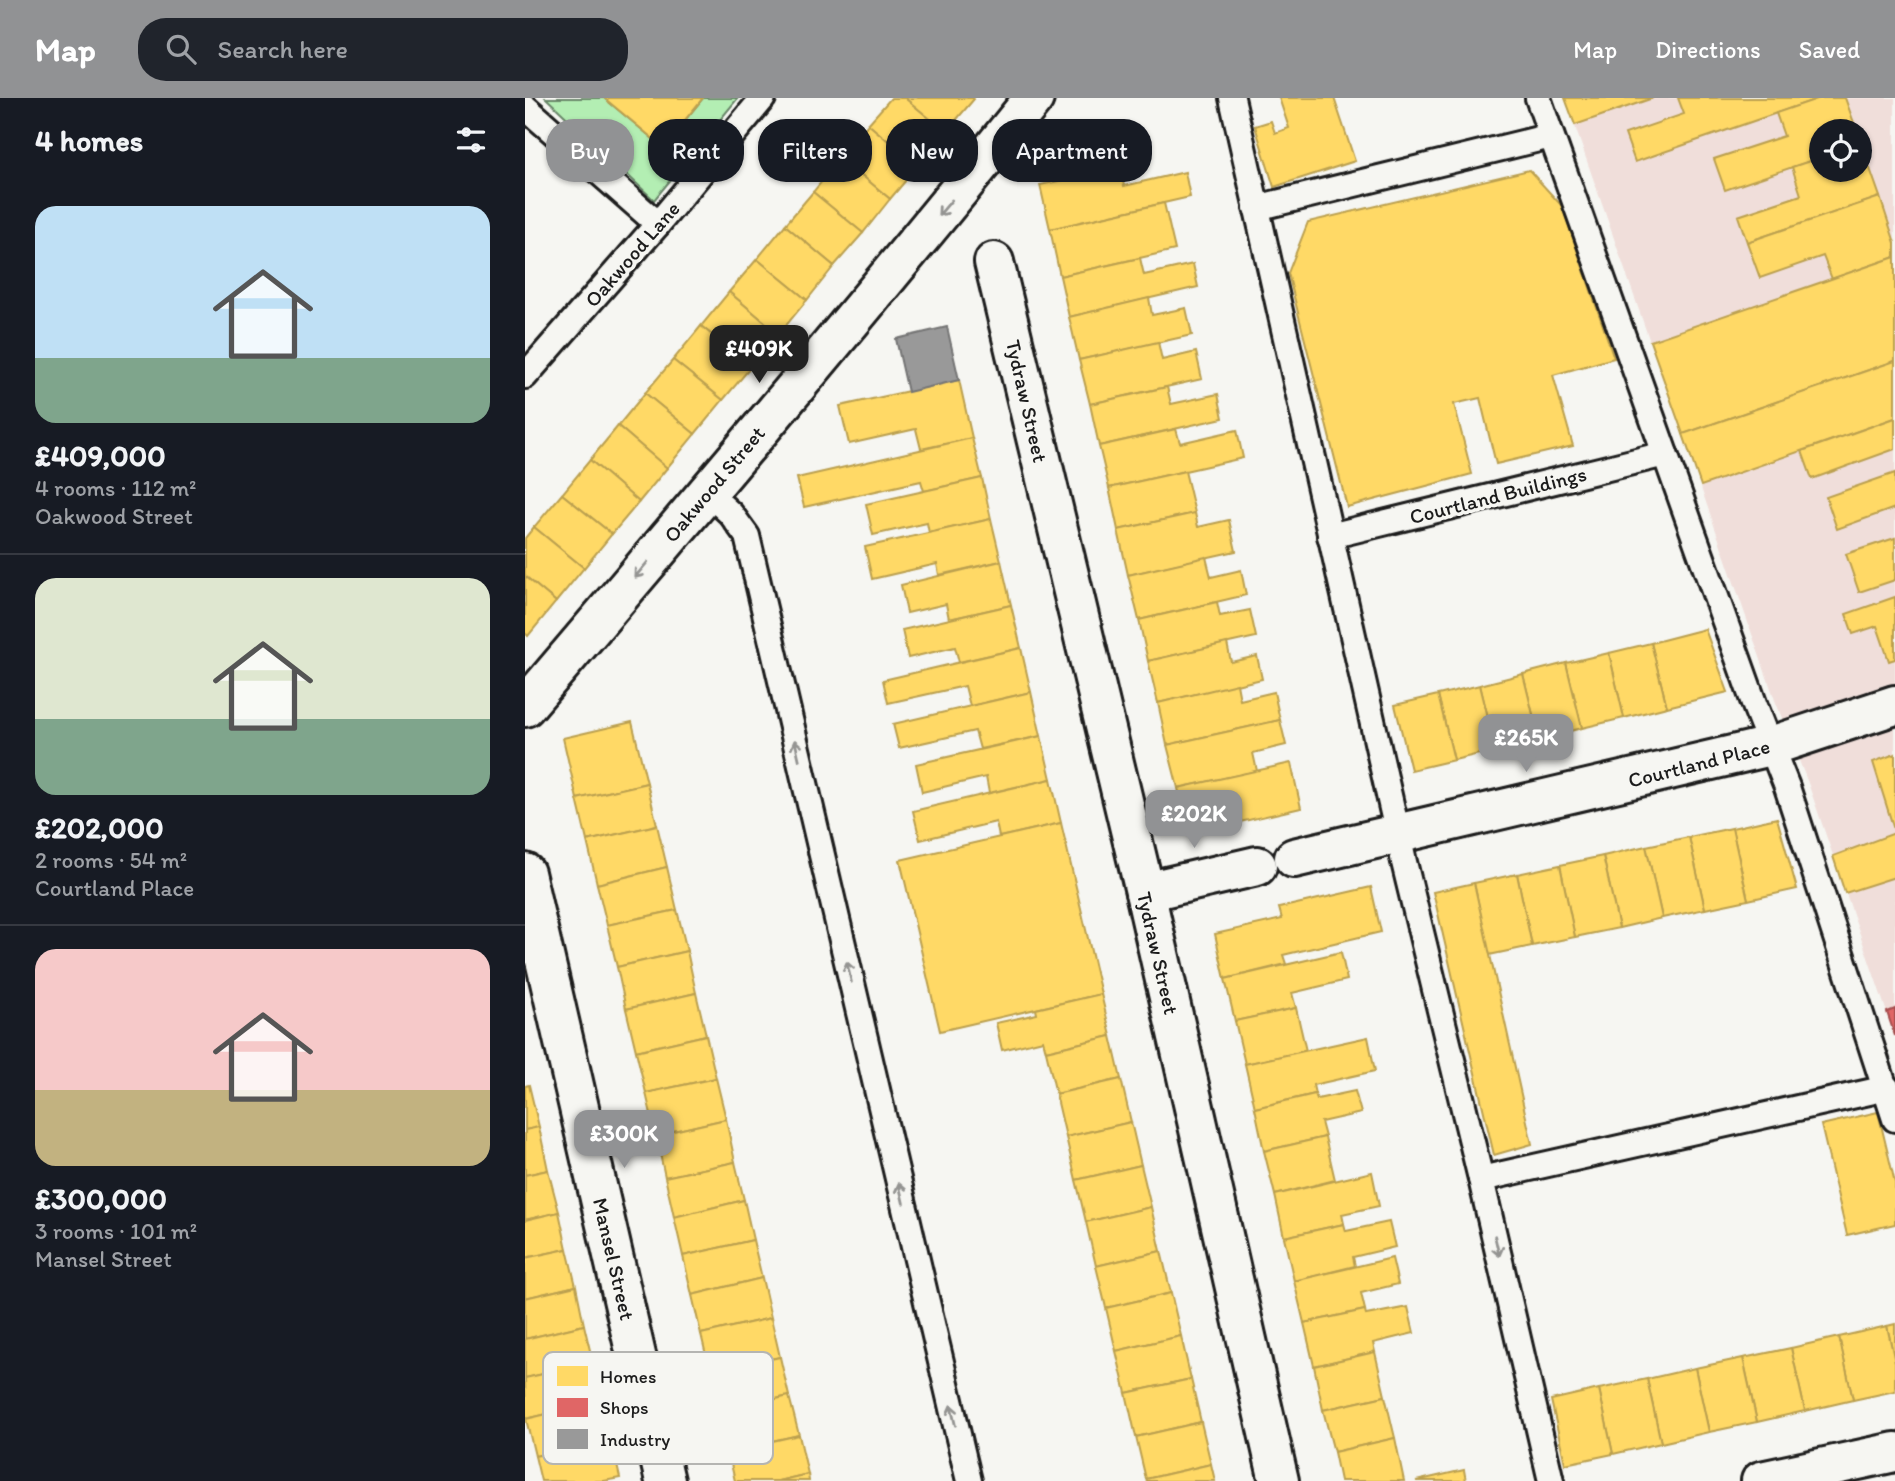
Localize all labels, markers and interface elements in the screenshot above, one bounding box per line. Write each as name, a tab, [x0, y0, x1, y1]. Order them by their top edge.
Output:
search box	[138, 18, 628, 81]
text: Map	[35, 30, 96, 69]
icon: search	[162, 30, 200, 68]
text: Search here	[218, 33, 348, 65]
text: Map	[1573, 35, 1617, 64]
text: Directions	[1655, 35, 1761, 64]
text: Saved	[1799, 35, 1860, 64]
chip: Buy	[546, 119, 634, 182]
chip: Rent	[648, 119, 744, 182]
chip: Filters	[758, 119, 872, 182]
chip: New	[886, 119, 978, 182]
chip: Apartment	[992, 119, 1152, 182]
map controls	[1809, 119, 1872, 182]
button: locate	[1809, 119, 1872, 182]
icon: filters	[452, 121, 490, 159]
text: 4 homes	[35, 122, 143, 159]
street label: Oakwood Lane	[579, 196, 685, 312]
one-way arrow	[937, 199, 953, 217]
icon: home	[200, 251, 326, 377]
pin: £409K	[710, 326, 808, 385]
text: £409K	[725, 334, 793, 362]
street label: Tydraw Street	[1001, 337, 1053, 465]
street label: Oakwood Street	[658, 421, 770, 547]
text: £409,000	[35, 437, 166, 474]
street label: Courtland Buildings	[1407, 461, 1589, 529]
text: 4 rooms · 112 m²	[35, 474, 196, 502]
text: Oakwood Street	[35, 502, 193, 530]
one-way arrow	[633, 561, 649, 579]
icon: home	[200, 623, 326, 749]
pin: £265K	[1477, 714, 1575, 774]
text: £265K	[1494, 723, 1558, 751]
street label: Courtland Place	[1625, 733, 1773, 793]
one-way arrow	[790, 739, 804, 762]
pin: £202K	[1145, 790, 1243, 850]
text: £202K	[1161, 799, 1227, 827]
text: £202,000	[35, 809, 164, 846]
text: 2 rooms · 54 m²	[35, 846, 187, 874]
text: Courtland Place	[35, 874, 194, 902]
street label: Tydraw Street	[1132, 889, 1184, 1017]
one-way arrow	[842, 961, 855, 983]
icon: home	[200, 994, 326, 1120]
pin: £300K	[575, 1110, 673, 1170]
text: £300K	[590, 1119, 658, 1147]
text: £300,000	[35, 1180, 167, 1217]
one-way arrow	[894, 1182, 908, 1205]
street label: Mansel Street	[588, 1195, 640, 1323]
text: 3 rooms · 101 m²	[35, 1217, 197, 1245]
one-way arrow	[1491, 1234, 1504, 1257]
text: Mansel Street	[35, 1245, 172, 1273]
legend	[543, 1352, 773, 1464]
text: Homes	[600, 1365, 656, 1388]
text: Shops	[600, 1396, 649, 1419]
one-way arrow	[946, 1404, 959, 1426]
text: Industry	[600, 1428, 670, 1451]

